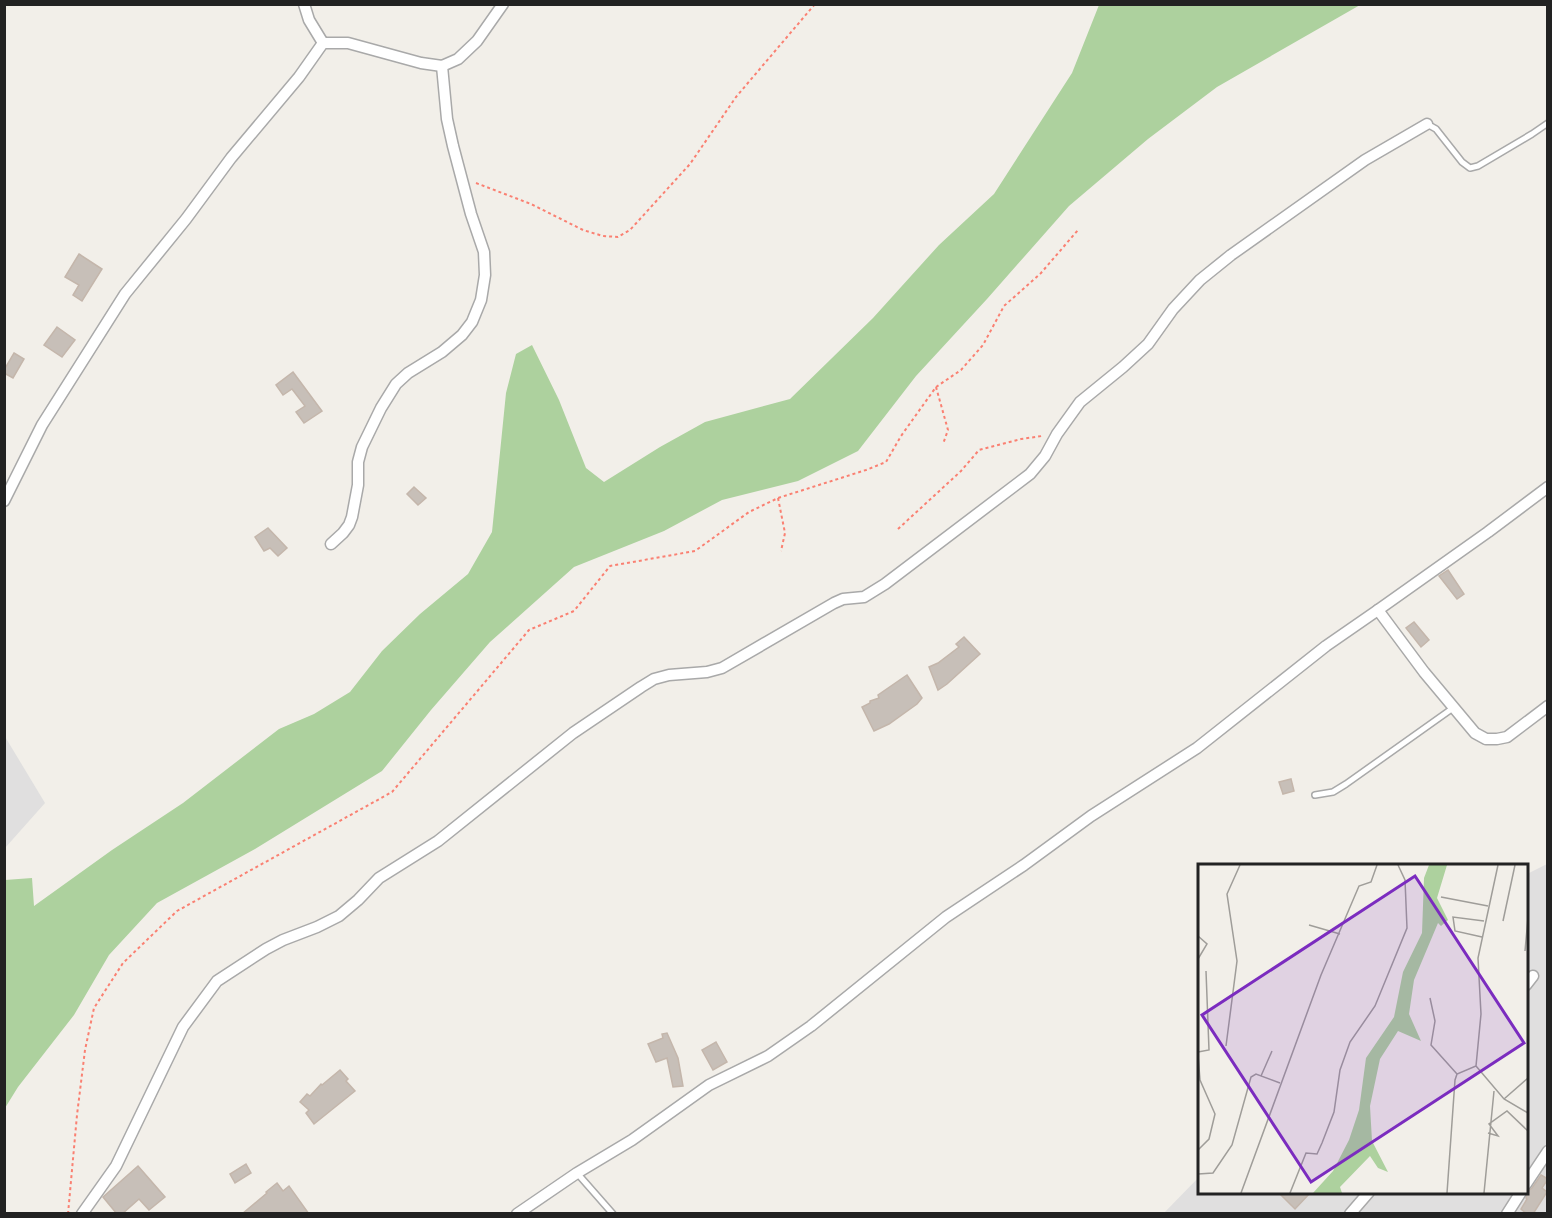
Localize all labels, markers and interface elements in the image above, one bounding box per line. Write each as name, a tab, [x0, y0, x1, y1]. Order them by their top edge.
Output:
inset map	[1198, 864, 1528, 1194]

